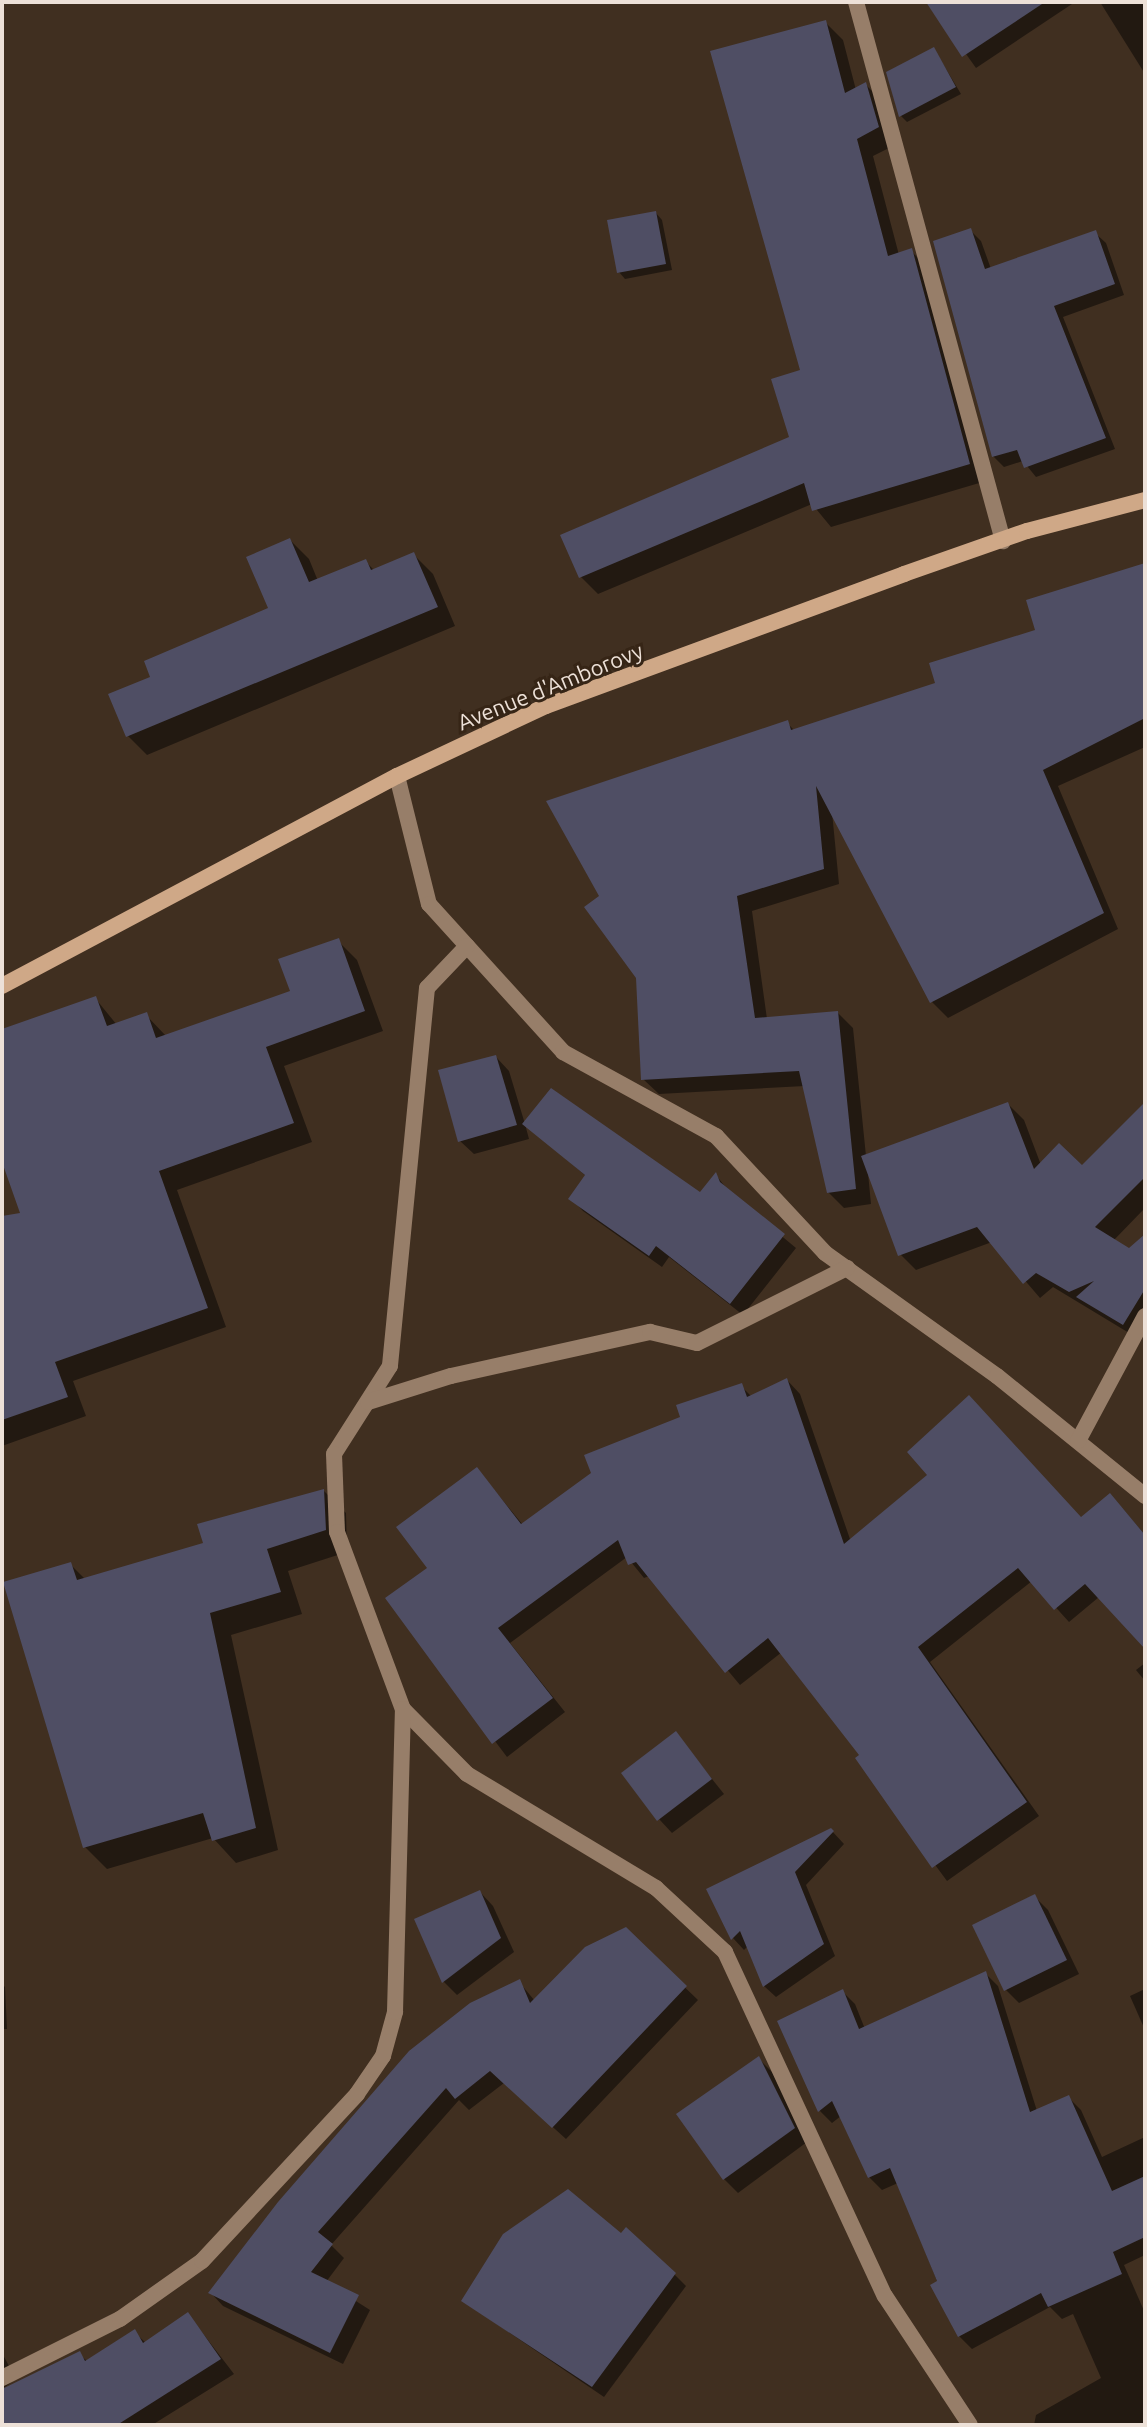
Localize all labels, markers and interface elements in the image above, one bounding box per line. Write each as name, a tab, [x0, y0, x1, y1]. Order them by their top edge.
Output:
street label: Avenue d'Amborovy	[453, 637, 647, 735]

